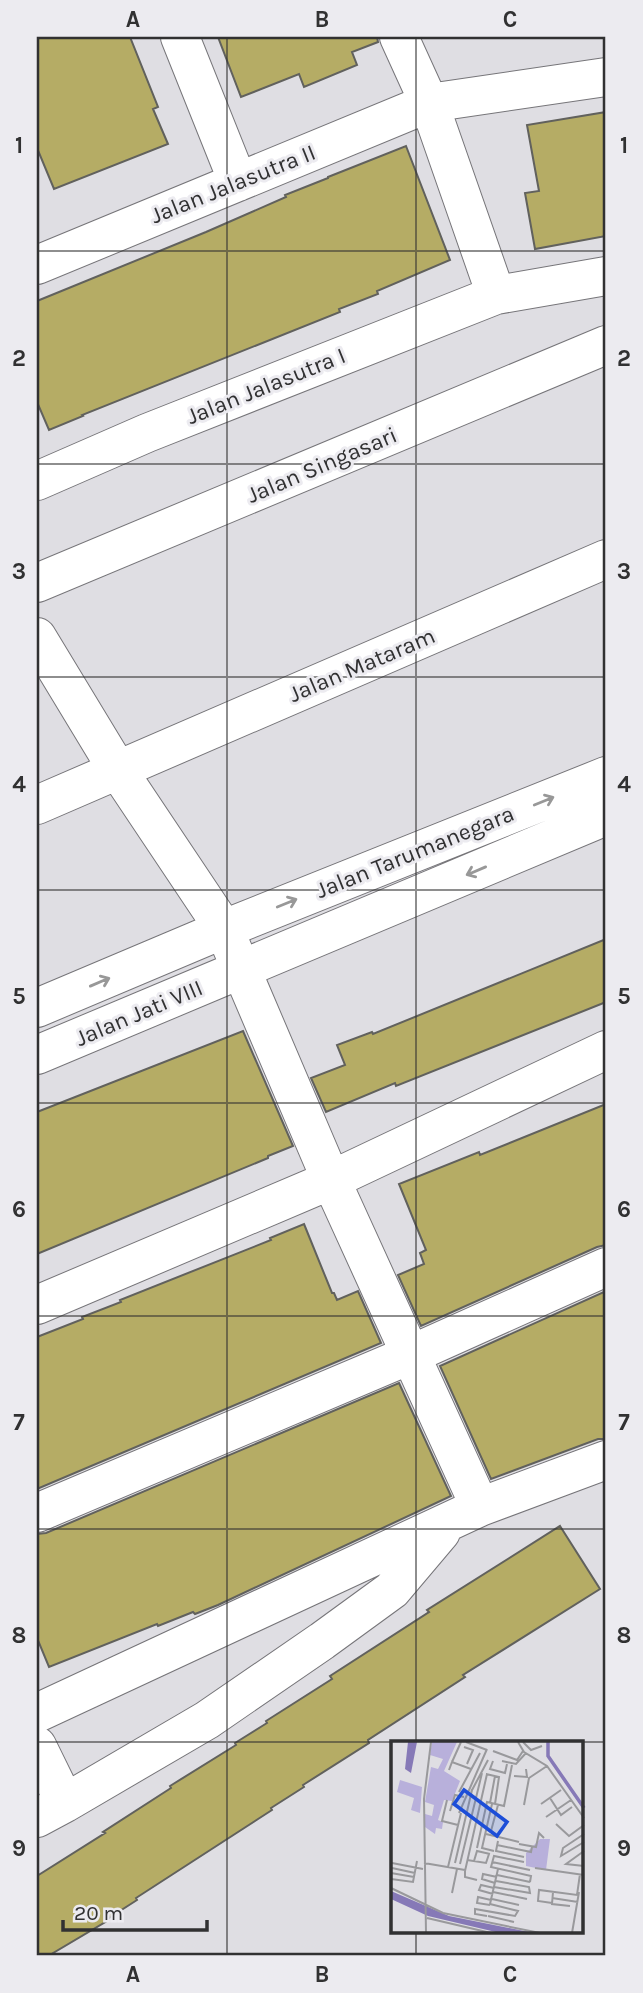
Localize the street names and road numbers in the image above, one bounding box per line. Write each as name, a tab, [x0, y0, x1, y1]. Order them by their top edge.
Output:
street label: Jalan Jalasutra II	[147, 139, 319, 229]
street label: Jalan Jalasutra I	[183, 342, 349, 430]
street label: Jalan Singasari	[243, 421, 401, 509]
street label: Jalan Mataram	[285, 622, 439, 708]
street label: Jalan Tarumanegara	[312, 800, 518, 904]
street label: Jalan Jati VIII	[71, 974, 207, 1052]

